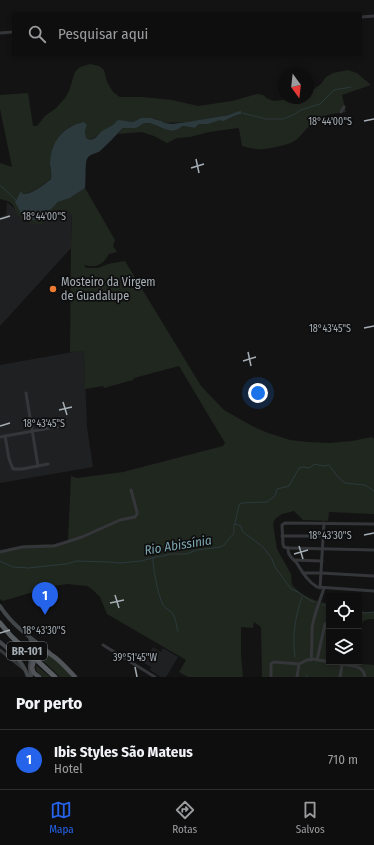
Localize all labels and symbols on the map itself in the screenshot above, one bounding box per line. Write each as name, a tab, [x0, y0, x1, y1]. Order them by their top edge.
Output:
north arrow	[278, 68, 314, 104]
text: 18°44'00"S	[308, 116, 352, 128]
text: 18°44'00"S	[22, 211, 66, 223]
place label: Mosteiro da Virgem de Guadalupe	[61, 275, 156, 303]
marker: Mosteiro da Virgem de Guadalupe	[48, 284, 58, 294]
text: 18°43'45"S	[309, 323, 351, 335]
your location	[248, 383, 268, 403]
text: 18°43'45"S	[23, 418, 65, 430]
text: 18°43'30"S	[308, 530, 352, 542]
water label: Rio Abissínia	[143, 532, 213, 558]
pin: 1	[32, 582, 58, 615]
text: 18°43'30"S	[22, 625, 66, 637]
road number: BR-101	[7, 642, 47, 660]
text: 39°51'45"W	[113, 652, 157, 664]

